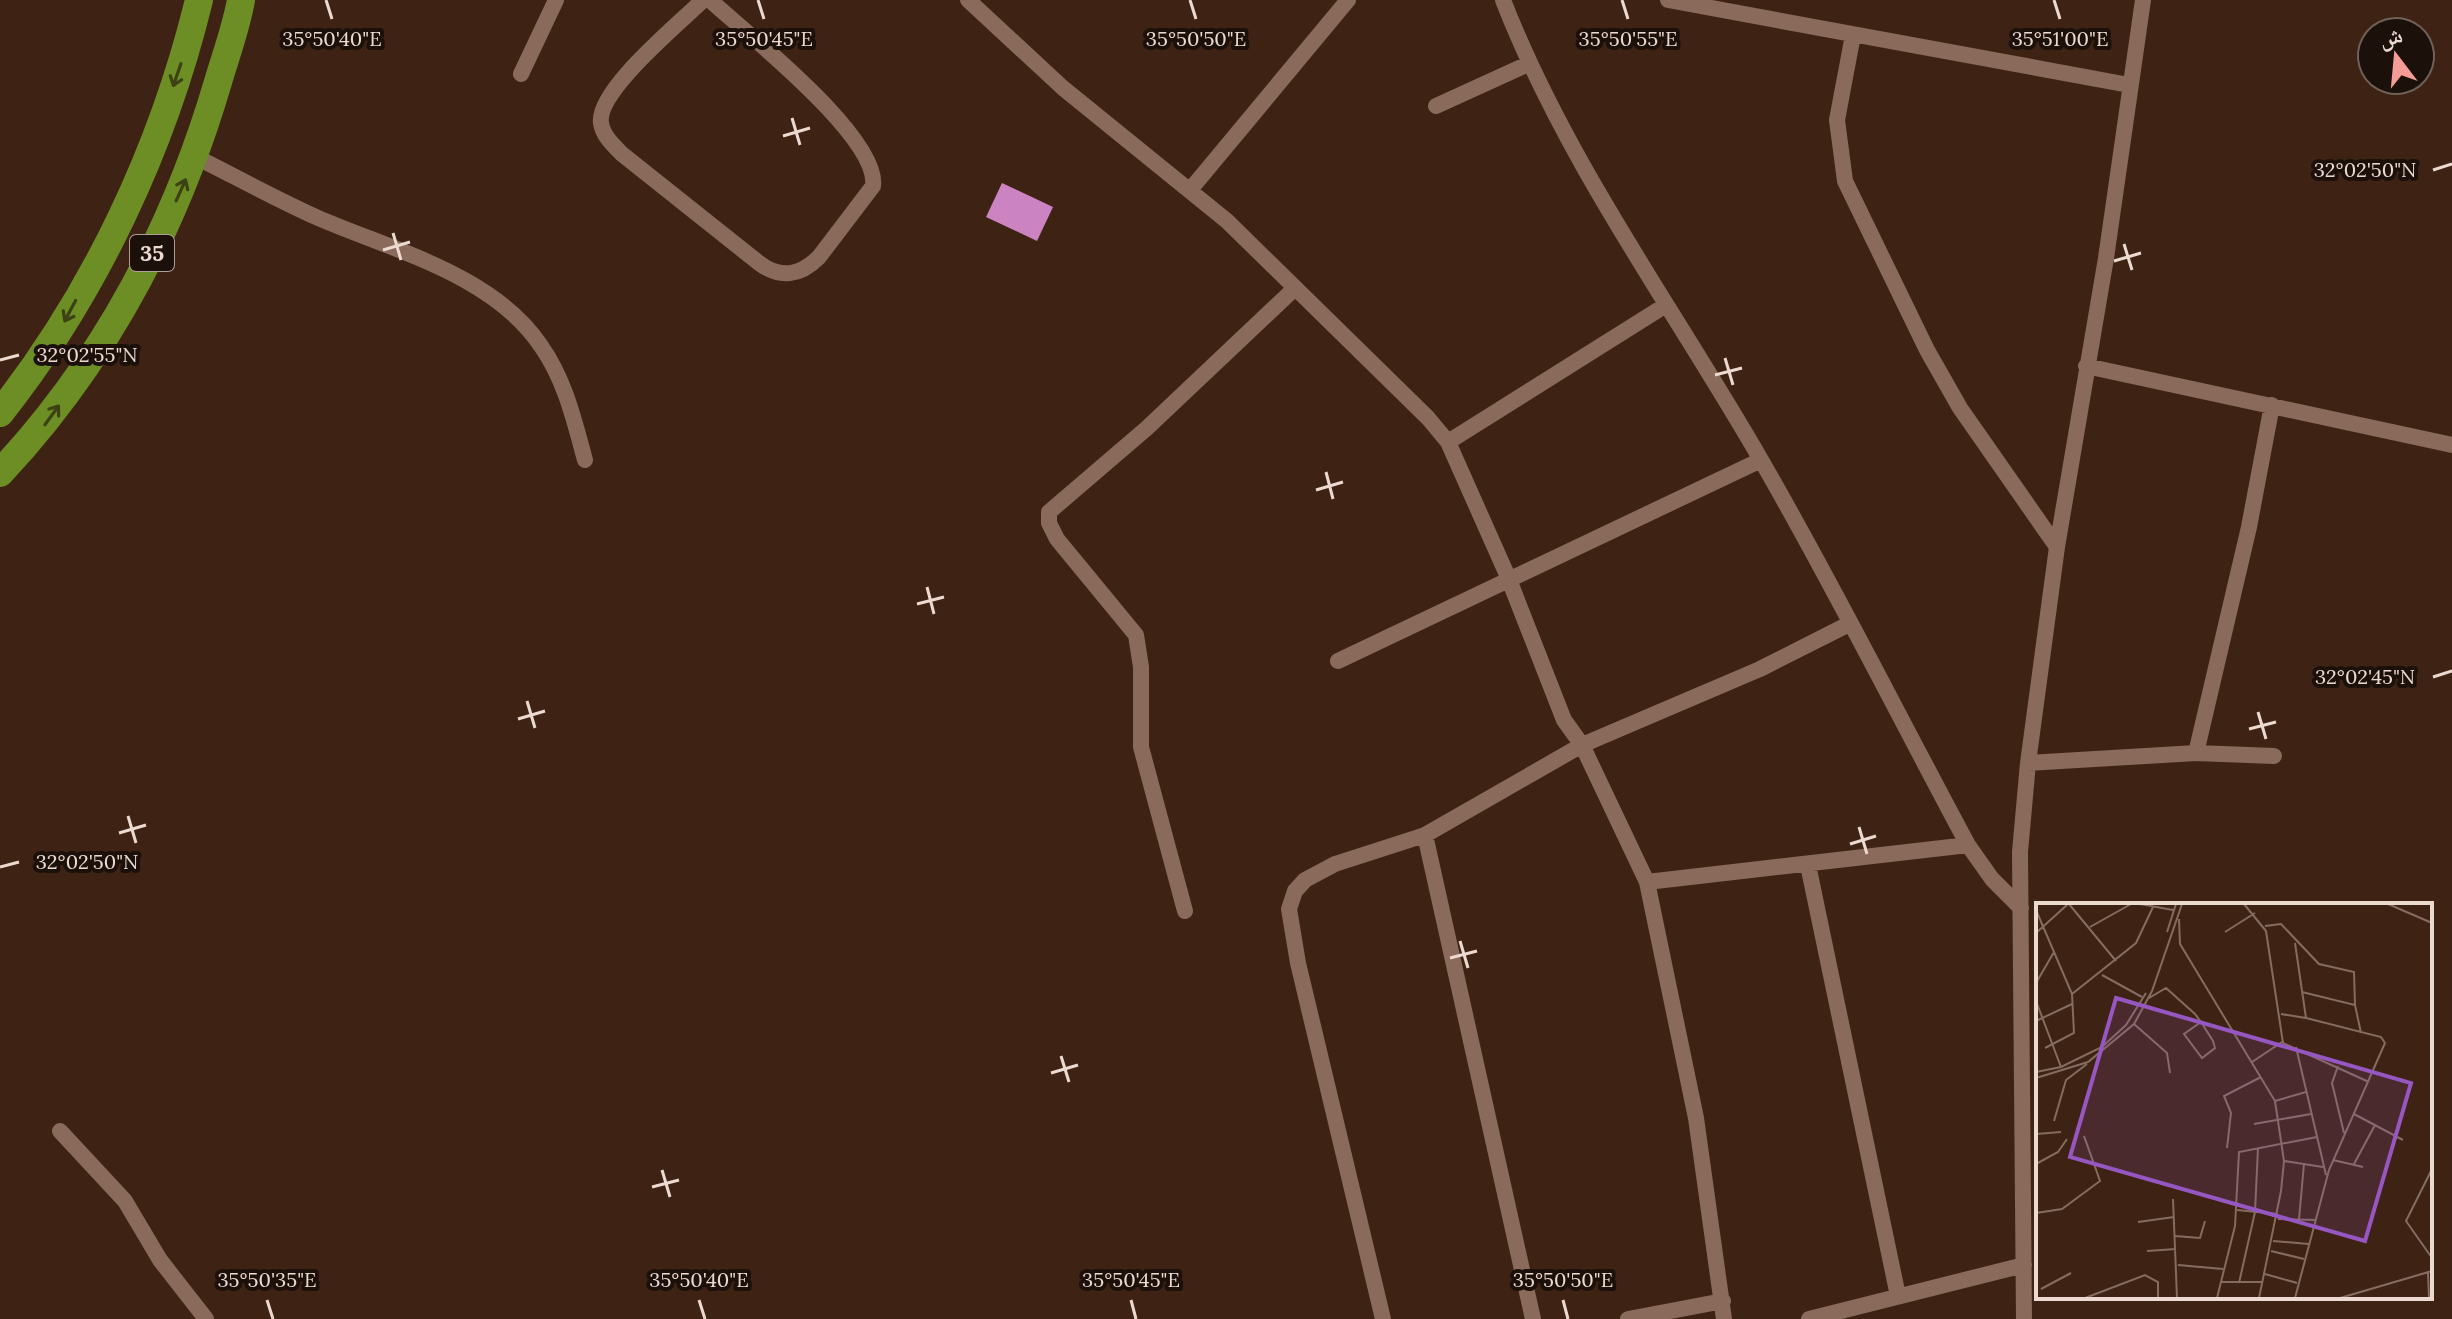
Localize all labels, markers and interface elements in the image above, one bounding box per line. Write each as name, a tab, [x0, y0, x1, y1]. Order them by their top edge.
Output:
north arrow	[2356, 16, 2436, 96]
text: ش	[2375, 20, 2406, 53]
text: 35°50'40"E	[282, 26, 382, 51]
text: 35°50'45"E	[715, 26, 813, 51]
text: 35°50'50"E	[1146, 26, 1246, 51]
text: 35°50'55"E	[1579, 26, 1677, 51]
text: 35°51'00"E	[2012, 26, 2108, 51]
one-way arrow	[169, 62, 184, 87]
text: 32°02'50"N	[2314, 157, 2416, 182]
one-way arrow	[174, 178, 189, 202]
road number: 35	[130, 235, 174, 271]
one-way arrow	[62, 298, 77, 322]
text: 32°02'55"N	[36, 342, 138, 367]
one-way arrow	[43, 405, 60, 426]
text: 32°02'45"N	[2315, 664, 2415, 689]
text: 32°02'50"N	[36, 849, 138, 874]
inset map	[2036, 903, 2432, 1299]
text: 35°50'35"E	[217, 1267, 317, 1292]
text: 35°50'40"E	[649, 1267, 749, 1292]
text: 35°50'45"E	[1082, 1267, 1180, 1292]
text: 35°50'50"E	[1513, 1267, 1613, 1292]

